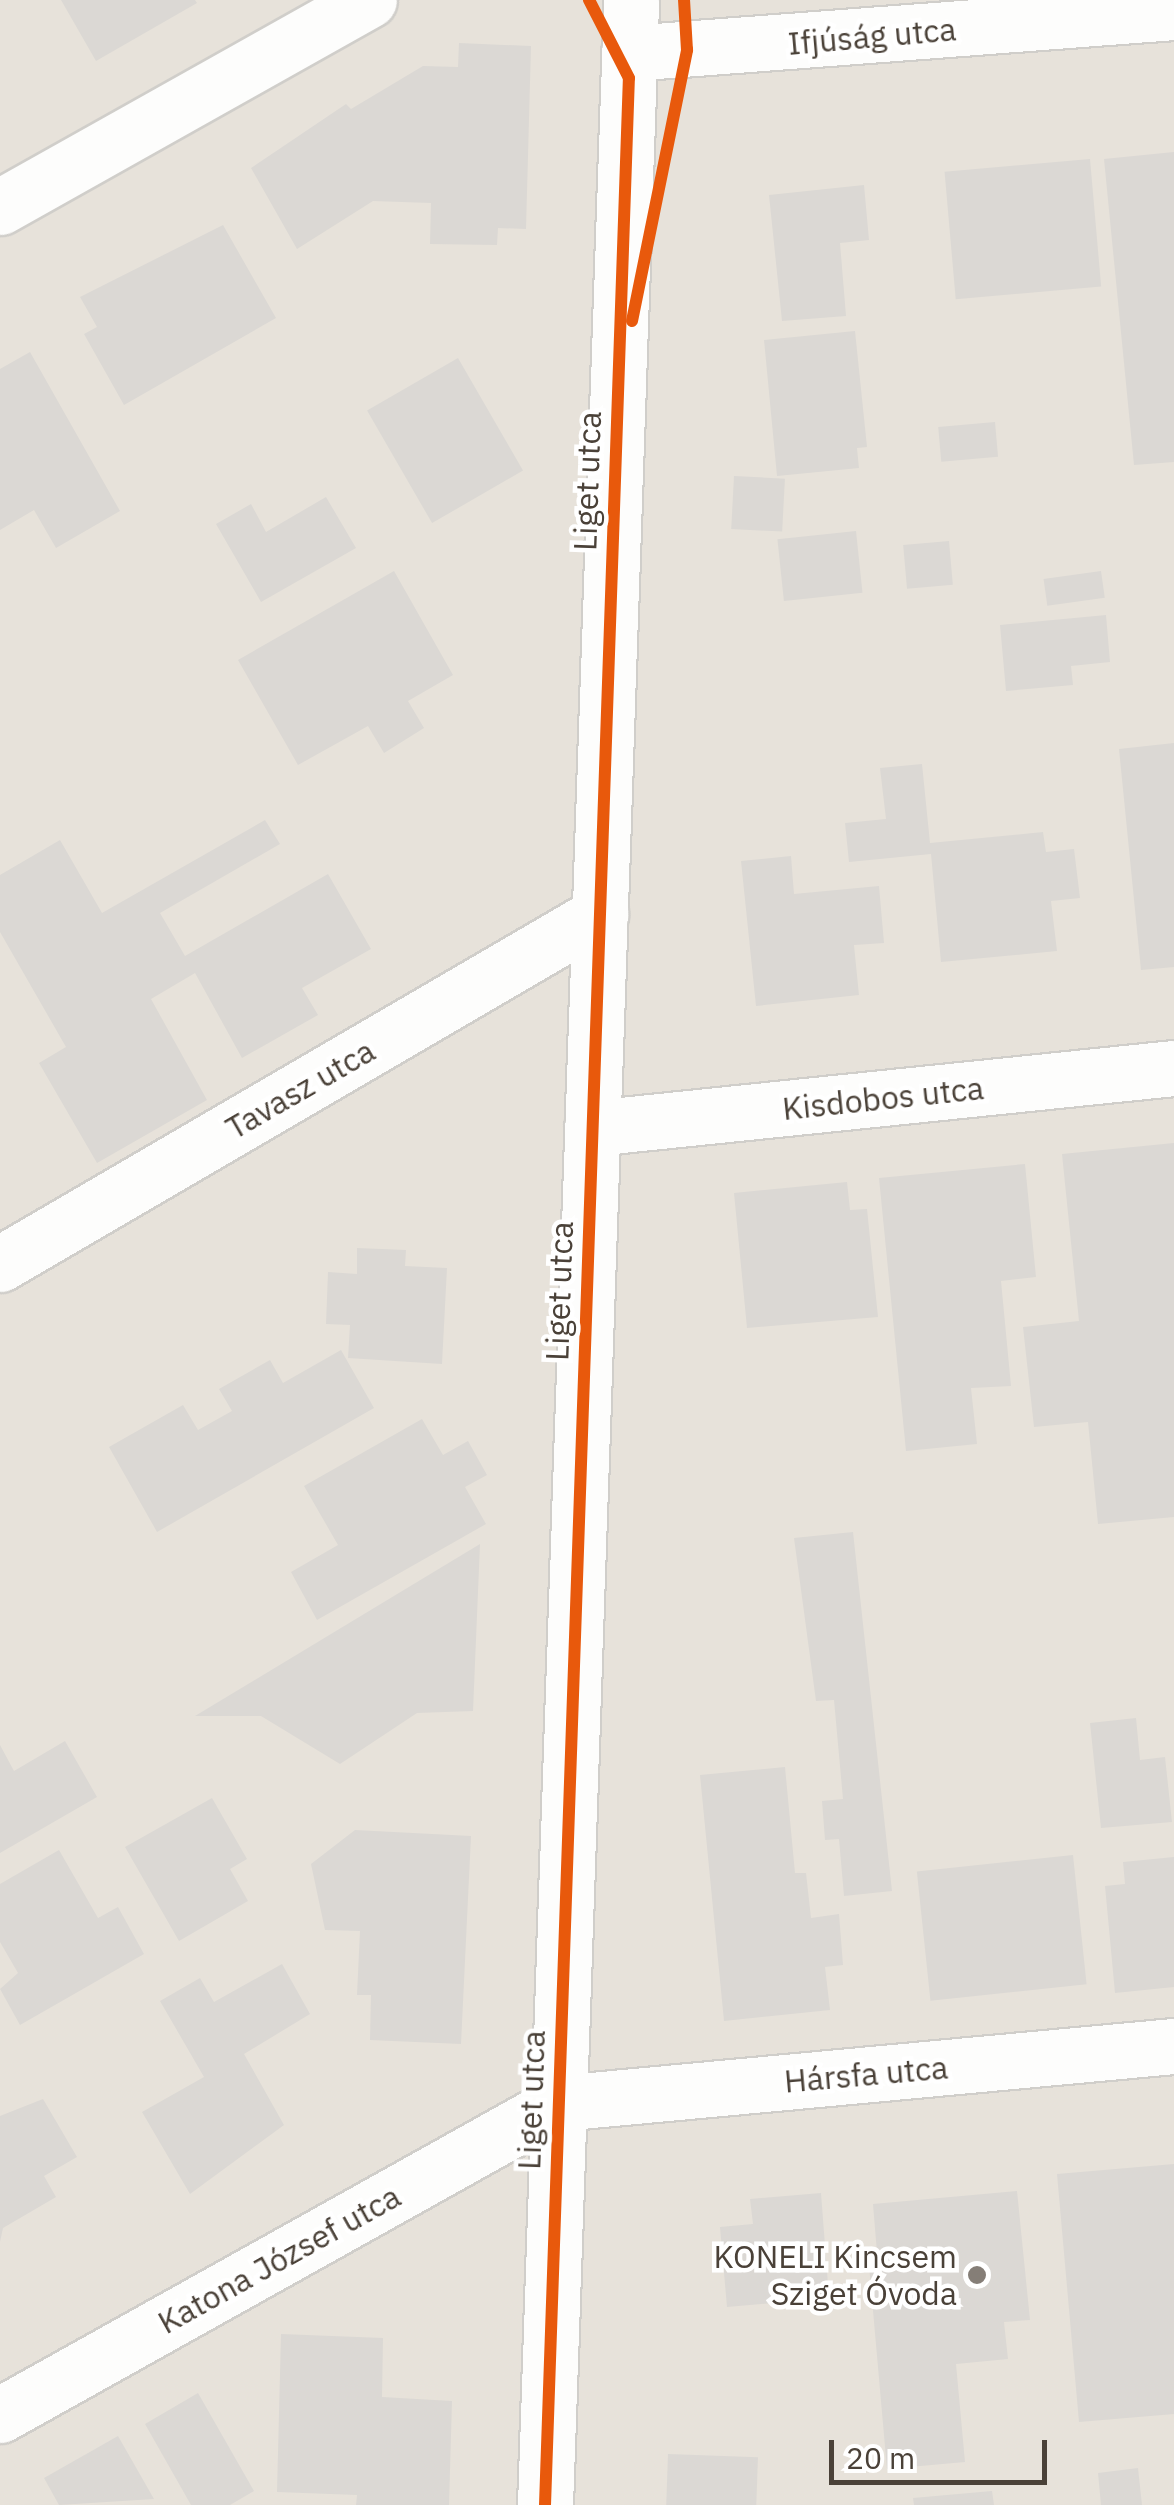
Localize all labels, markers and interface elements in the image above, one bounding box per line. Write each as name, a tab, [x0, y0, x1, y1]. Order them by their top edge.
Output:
street label: Ifjúság utca	[786, 10, 958, 62]
street label: Liget utca	[565, 411, 609, 551]
street label: Tavasz utca	[219, 1031, 381, 1147]
street label: Kisdobos utca	[780, 1068, 986, 1128]
street label: Liget utca	[537, 1221, 581, 1361]
street label: Liget utca	[509, 2030, 553, 2170]
street label: Hársfa utca	[782, 2048, 950, 2100]
street label: Katona József utca	[151, 2176, 407, 2342]
place label: KONELI Kincsem Sziget Óvoda	[714, 2238, 957, 2313]
marker: KONELI Kincsem Sziget Óvoda	[966, 2264, 988, 2286]
scale bar	[834, 2420, 1052, 2482]
text: 20 m	[846, 2438, 915, 2477]

